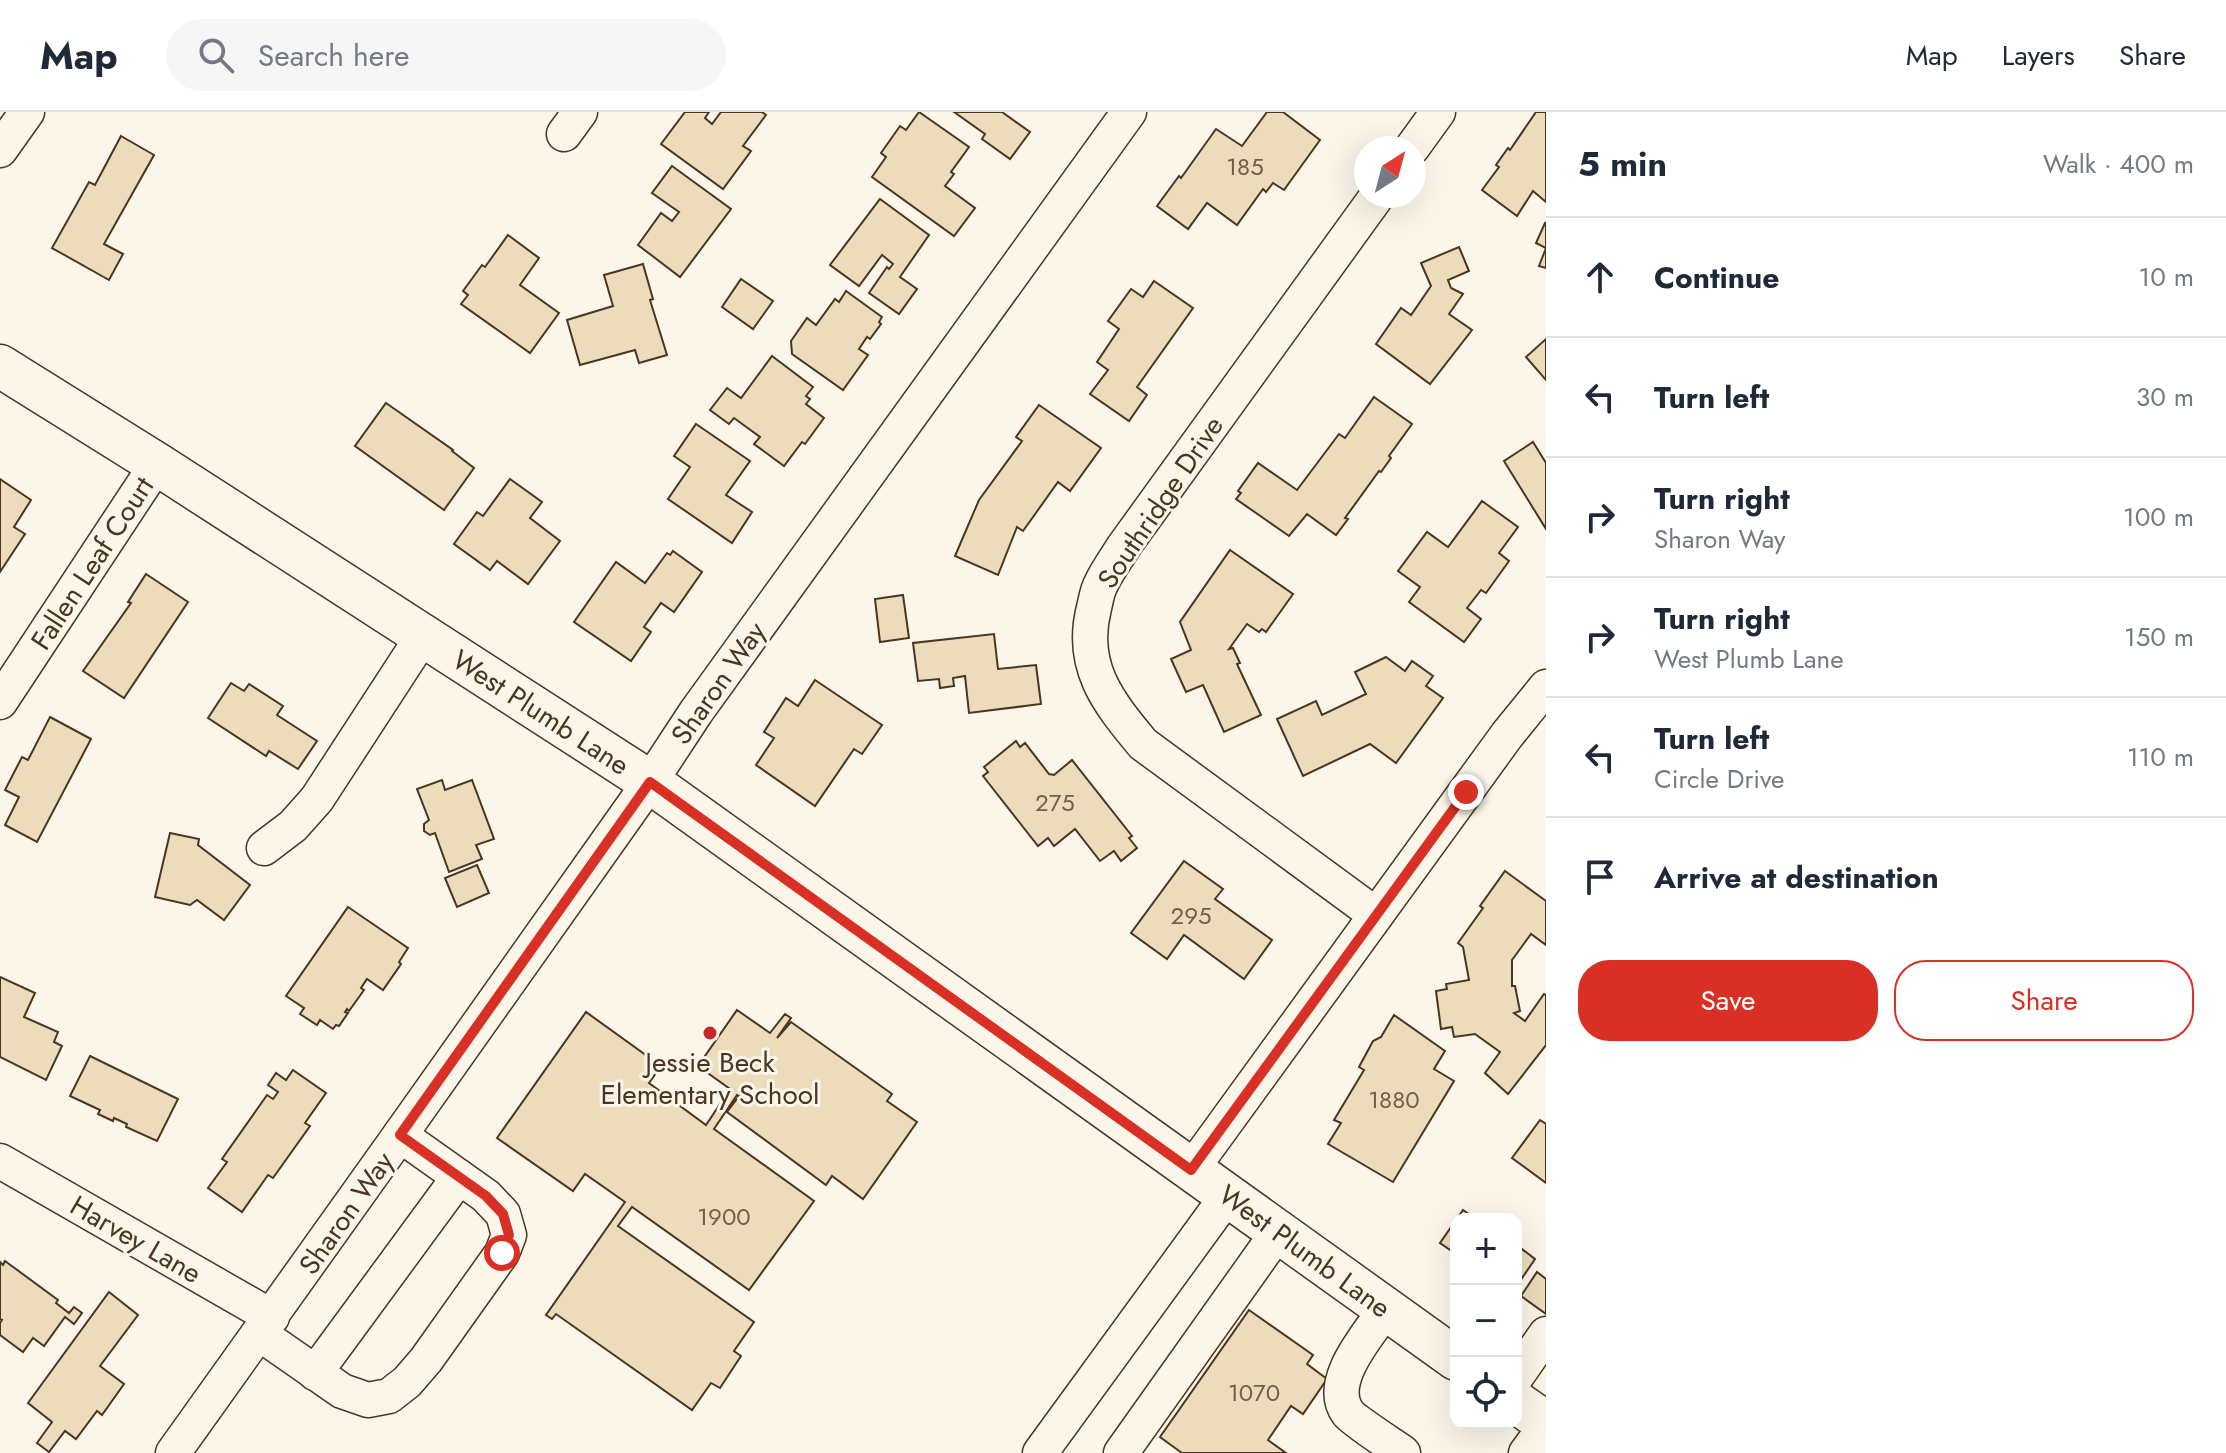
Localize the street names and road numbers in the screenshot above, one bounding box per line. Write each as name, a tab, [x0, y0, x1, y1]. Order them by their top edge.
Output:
street label: Southridge Drive	[1087, 408, 1234, 597]
street label: Fallen Leaf Court	[21, 468, 164, 658]
street label: Sharon Way	[661, 613, 776, 753]
street label: West Plumb Lane	[444, 640, 638, 785]
street label: Sharon Way	[289, 1143, 404, 1283]
street label: West Plumb Lane	[1210, 1175, 1399, 1328]
street label: Harvey Lane	[62, 1185, 209, 1294]

